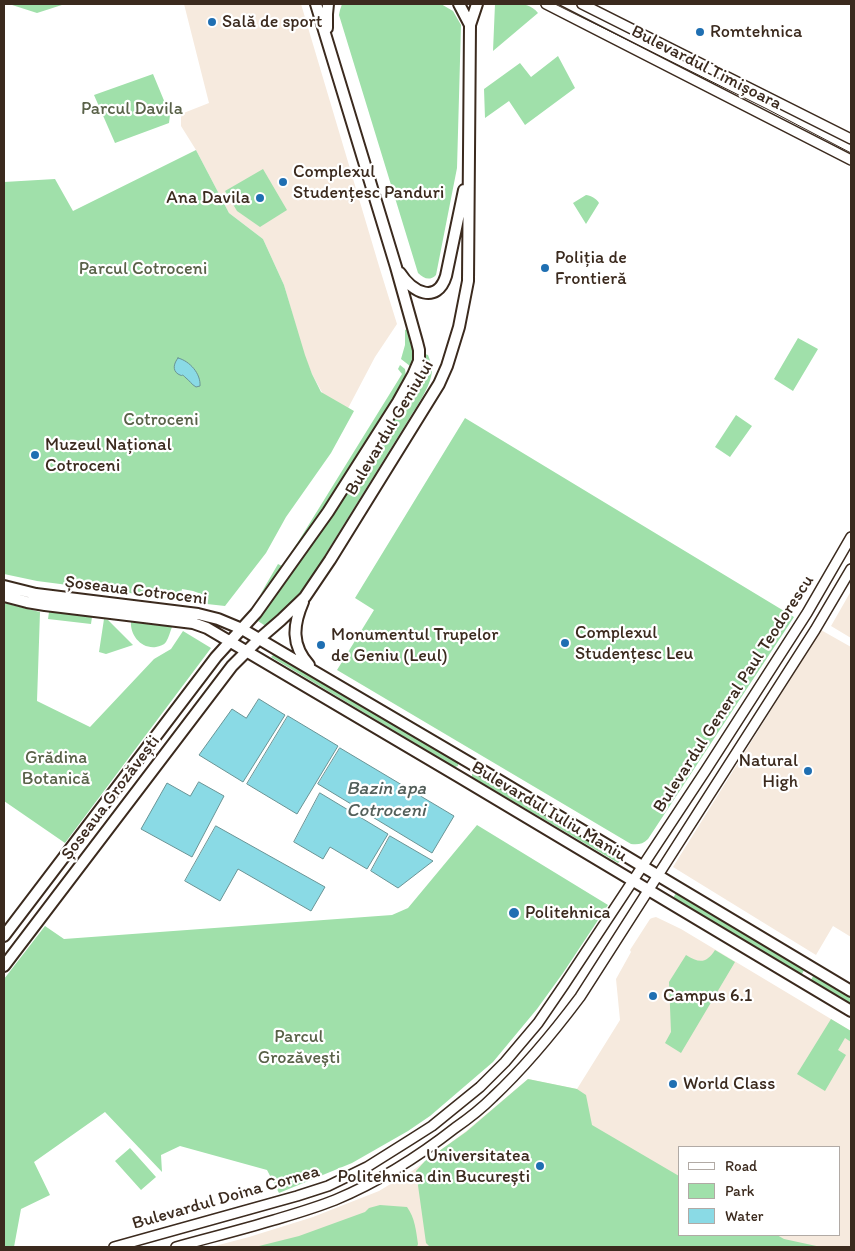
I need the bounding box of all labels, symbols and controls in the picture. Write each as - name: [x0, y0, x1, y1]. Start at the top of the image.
- place label: Sală de sport: [222, 11, 323, 33]
- marker: Sală de sport: [206, 16, 218, 28]
- street label: Bulevardul Timișoara: [627, 21, 785, 115]
- place label: Romtehnica: [710, 21, 802, 43]
- marker: Romtehnica: [694, 26, 706, 38]
- park label: Parcul Davila: [81, 98, 183, 120]
- place label: Complexul Studențesc Panduri: [293, 161, 444, 203]
- marker: Complexul Studențesc Panduri: [277, 176, 289, 188]
- place label: Ana Davila: [166, 187, 250, 209]
- marker: Ana Davila: [254, 192, 266, 204]
- place label: Poliția de Frontieră: [555, 247, 627, 290]
- park label: Parcul Cotroceni: [79, 258, 207, 280]
- marker: Poliția de Frontieră: [539, 262, 551, 274]
- street label: Bulevardul Geniului: [341, 356, 439, 500]
- park label: Cotroceni: [123, 409, 199, 431]
- place label: Muzeul Național Cotroceni: [45, 434, 172, 476]
- marker: Muzeul Național Cotroceni: [29, 449, 41, 461]
- street label: Bulevardul General Paul Teodorescu: [649, 571, 819, 817]
- street label: Șoseaua Cotroceni: [64, 572, 208, 610]
- place label: Complexul Studențesc Leu: [575, 622, 693, 664]
- place label: Monumentul Trupelor de Geniu (Leul): [331, 624, 498, 666]
- marker: Complexul Studențesc Leu: [559, 637, 571, 649]
- marker: Monumentul Trupelor de Geniu (Leul): [315, 639, 327, 651]
- street label: Șoseaua Grozăvești: [57, 731, 165, 865]
- park label: Grădina Botanică: [22, 747, 90, 790]
- place label: Natural High: [739, 750, 798, 792]
- street label: Bulevardul Iuliu Maniu: [467, 757, 631, 867]
- marker: Natural High: [802, 765, 814, 777]
- water label: Bazin apa Cotroceni: [346, 778, 426, 822]
- place label: Politehnica: [525, 902, 610, 924]
- marker: Politehnica: [507, 906, 521, 920]
- place label: Campus 6.1: [663, 985, 752, 1007]
- marker: Campus 6.1: [647, 990, 659, 1002]
- park label: Parcul Grozăvești: [258, 1026, 340, 1068]
- place label: World Class: [683, 1073, 775, 1095]
- marker: World Class: [667, 1078, 679, 1090]
- place label: Universitatea Politehnica din București: [338, 1145, 530, 1188]
- legend: [678, 1146, 840, 1236]
- text: Road: [725, 1157, 757, 1175]
- marker: Universitatea Politehnica din București: [534, 1160, 546, 1172]
- street label: Bulevardul Doina Cornea: [130, 1161, 322, 1235]
- text: Park: [725, 1182, 755, 1200]
- text: Water: [725, 1207, 763, 1225]

